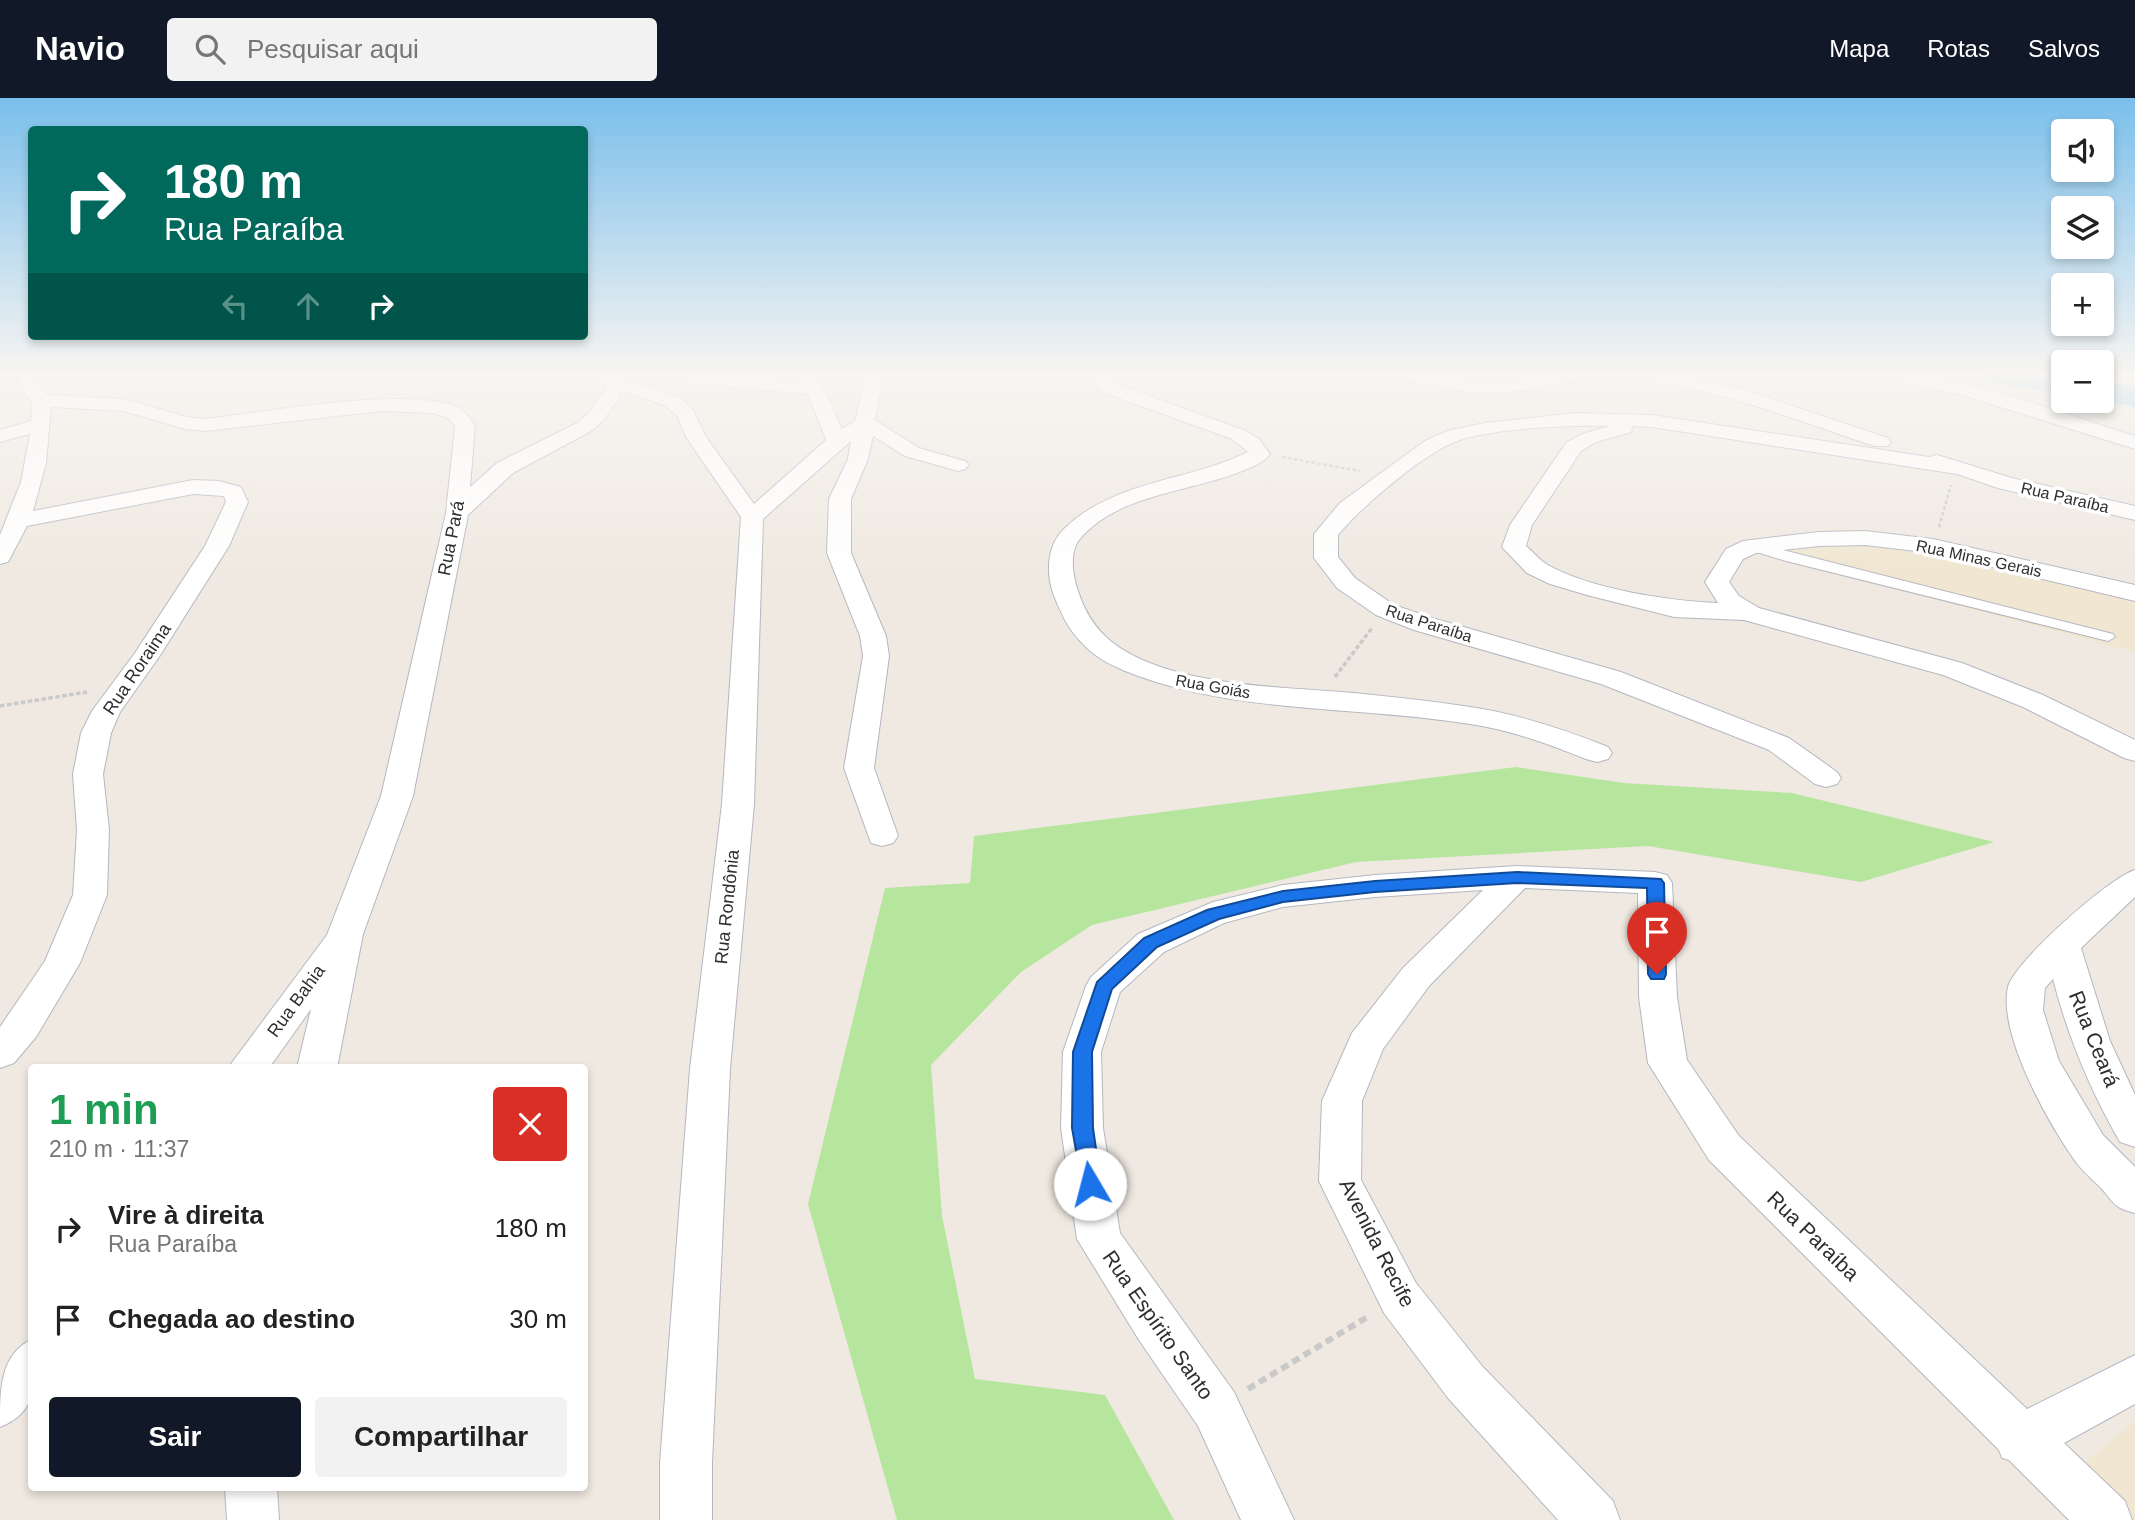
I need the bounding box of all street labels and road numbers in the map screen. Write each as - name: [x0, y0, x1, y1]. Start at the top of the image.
- street label: Rua Paraíba: [2019, 479, 2111, 516]
- street label: Rua Pará: [434, 498, 468, 577]
- street label: Rua Minas Gerais: [1915, 537, 2043, 580]
- street label: Rua Paraíba: [1383, 602, 1474, 645]
- street label: Rua Roraima: [99, 619, 175, 719]
- street label: Rua Goiás: [1174, 672, 1252, 701]
- street label: Rua Rondônia: [711, 848, 743, 965]
- street label: Rua Bahia: [263, 960, 329, 1041]
- street label: Rua Ceará: [2065, 987, 2124, 1090]
- street label: Avenida Recife: [1335, 1175, 1420, 1311]
- street label: Rua Paraíba: [1763, 1186, 1864, 1285]
- street label: Rua Espírito Santo: [1098, 1246, 1218, 1404]

